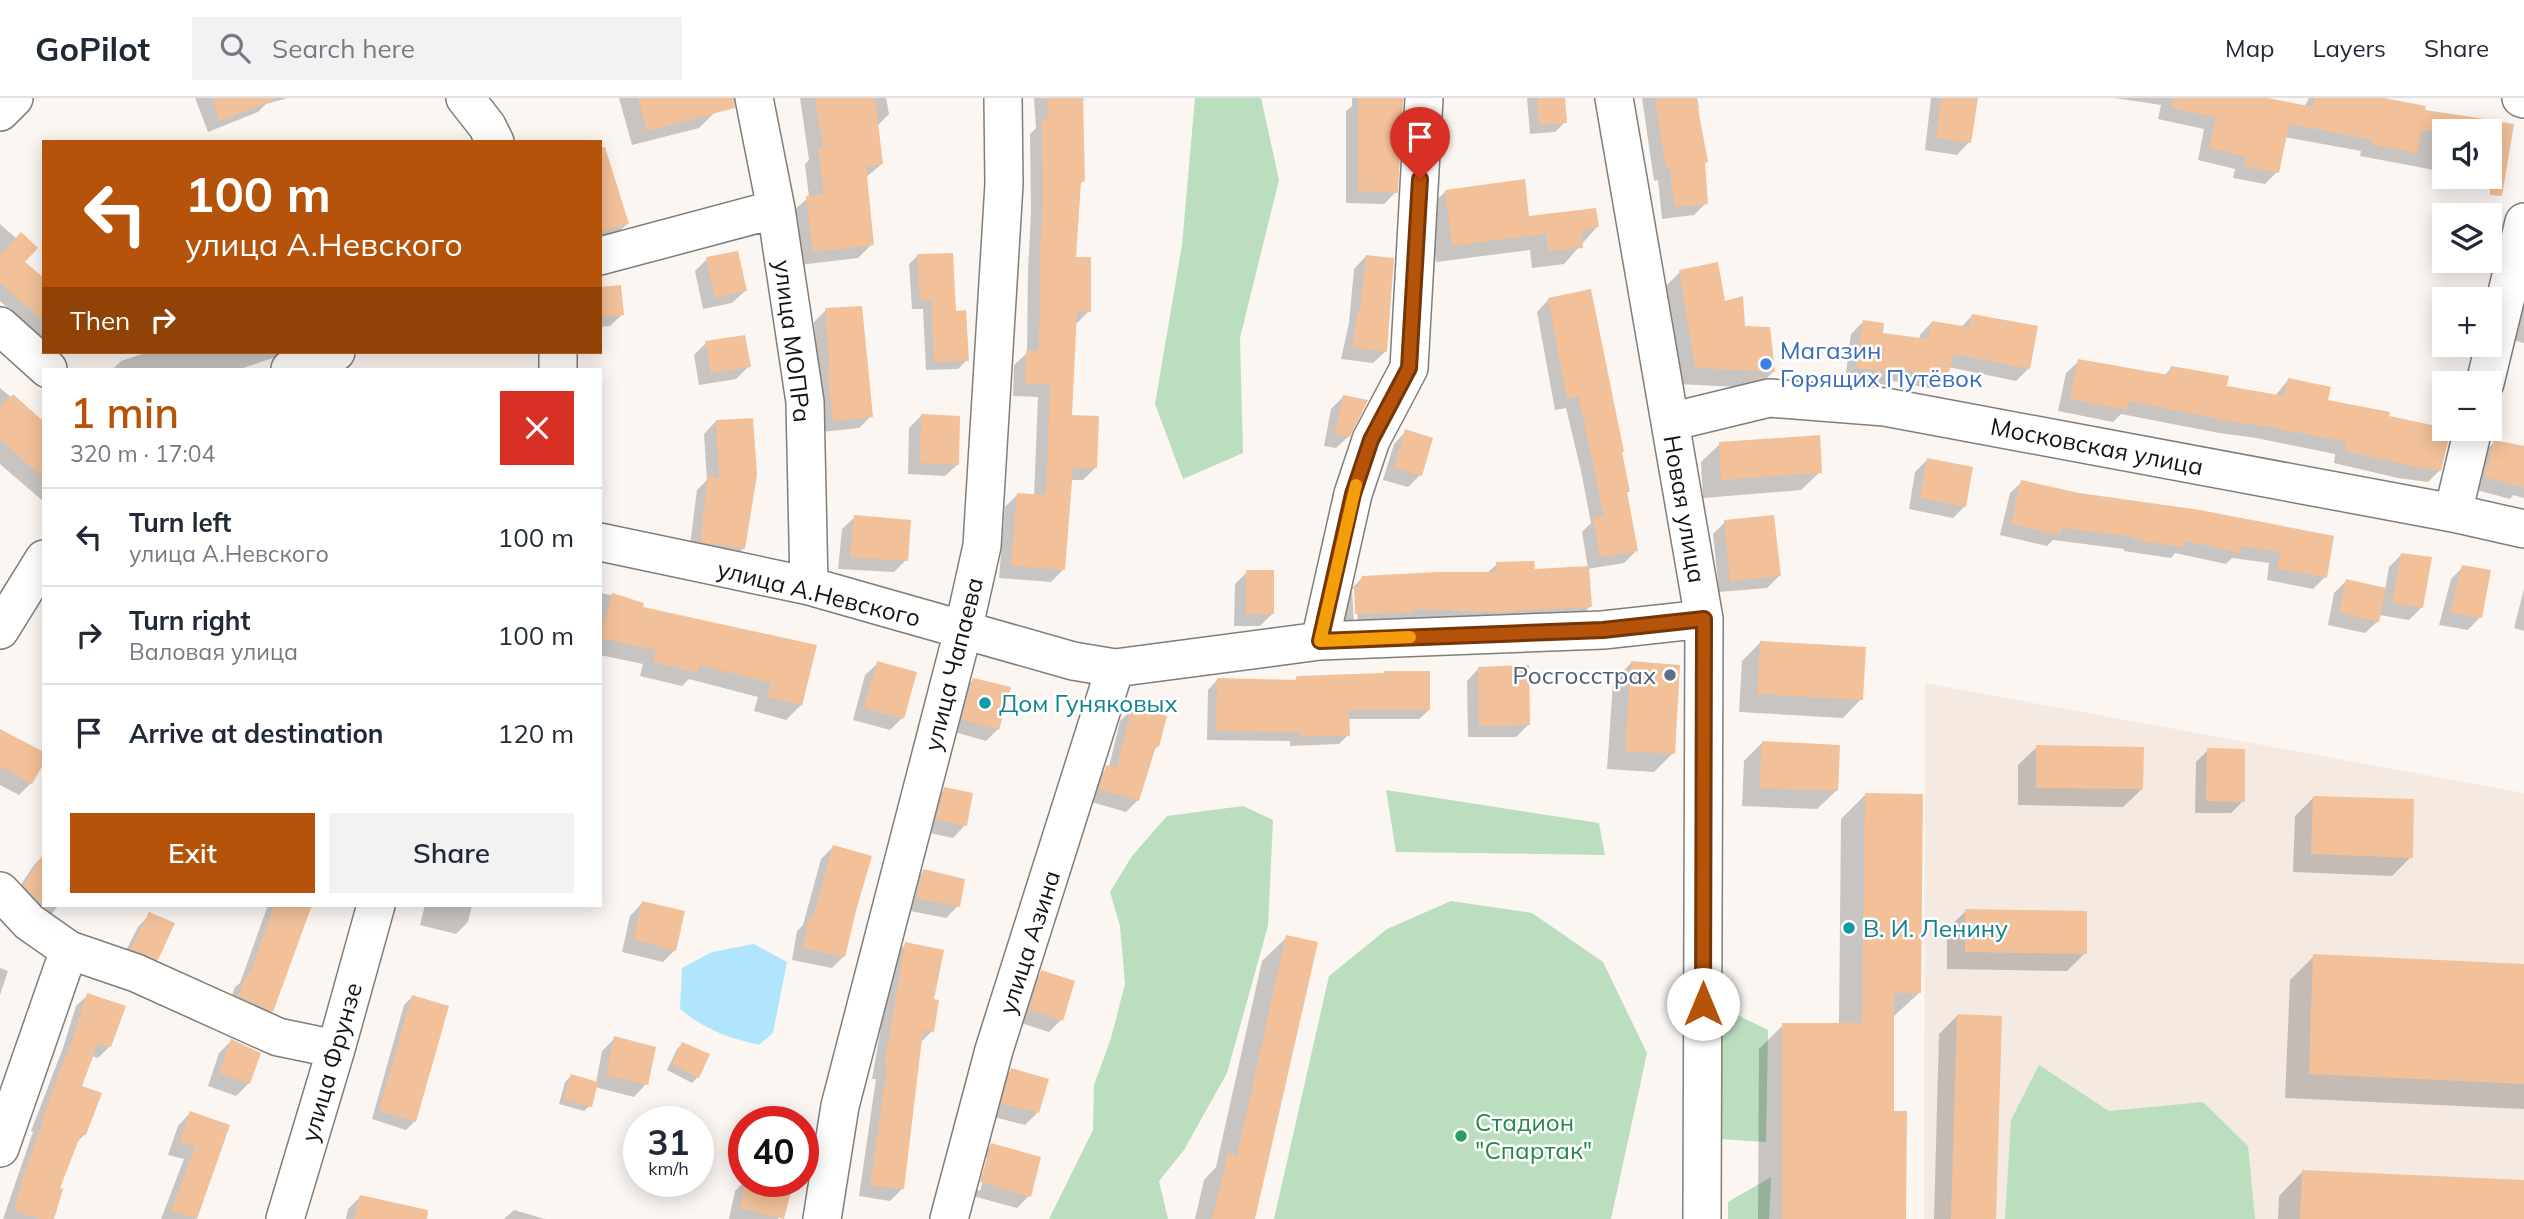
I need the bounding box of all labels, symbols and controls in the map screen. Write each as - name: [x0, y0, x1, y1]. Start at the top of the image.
- search box: [192, 17, 682, 80]
- text: GoPilot: [35, 28, 150, 69]
- icon: search: [216, 29, 254, 67]
- text: Search here: [272, 32, 415, 65]
- text: Map: [2225, 33, 2274, 63]
- text: Layers: [2312, 33, 2386, 63]
- text: Share: [2424, 33, 2489, 63]
- pin: [1390, 107, 1450, 179]
- icon: arrive: [1401, 118, 1439, 156]
- map controls: [2432, 119, 2502, 441]
- button: sound: [2432, 119, 2502, 189]
- text: 100 m: [185, 163, 331, 224]
- icon: left: [70, 168, 161, 259]
- button: layers: [2432, 203, 2502, 273]
- text: улица А.Невского: [185, 224, 463, 264]
- street label: улица МОПРа: [768, 258, 818, 424]
- button: +: [2432, 287, 2502, 357]
- icon: right: [144, 301, 182, 339]
- text: Then: [70, 304, 130, 337]
- place label: Магазин Горящих Путёвок: [1780, 335, 1982, 393]
- marker: Магазин Горящих Путёвок: [1758, 356, 1774, 372]
- button: −: [2432, 371, 2502, 441]
- text: 1 min: [70, 386, 179, 439]
- button: close: [500, 391, 574, 465]
- street label: Московская улица: [1988, 411, 2206, 481]
- street label: Новая улица: [1657, 433, 1713, 585]
- text: 320 m · 17:04: [70, 439, 215, 468]
- text: Turn left: [129, 506, 231, 539]
- icon: left: [70, 518, 108, 556]
- text: 100 m: [498, 521, 574, 554]
- text: улица А.Невского: [129, 539, 329, 568]
- street label: улица А.Невского: [714, 553, 924, 633]
- street label: улица Чапаева: [917, 574, 989, 754]
- text: Turn right: [129, 604, 250, 637]
- icon: right: [70, 616, 108, 654]
- text: 100 m: [498, 619, 574, 652]
- text: Валовая улица: [129, 637, 298, 666]
- place label: Росгосстрах: [1513, 660, 1656, 690]
- marker: Росгосстрах: [1662, 667, 1678, 683]
- place label: Дом Гуняковых: [999, 688, 1177, 718]
- marker: Дом Гуняковых: [977, 695, 993, 711]
- icon: arrive: [70, 714, 108, 752]
- text: Arrive at destination: [129, 717, 384, 750]
- text: 120 m: [498, 717, 574, 750]
- button: Exit: [70, 813, 315, 893]
- button: Share: [329, 813, 574, 893]
- street label: улица Азина: [992, 866, 1066, 1018]
- place label: В. И. Ленину: [1863, 913, 2008, 943]
- marker: В. И. Ленину: [1841, 920, 1857, 936]
- position arrow: [1666, 967, 1740, 1041]
- street label: улица Фрунзе: [294, 979, 368, 1145]
- speed limit sign: 40: [728, 1106, 819, 1197]
- place label: Стадион "Спартак": [1475, 1107, 1592, 1165]
- text: 31: [647, 1120, 690, 1164]
- marker: Стадион "Спартак": [1453, 1128, 1469, 1144]
- text: km/h: [648, 1157, 689, 1180]

